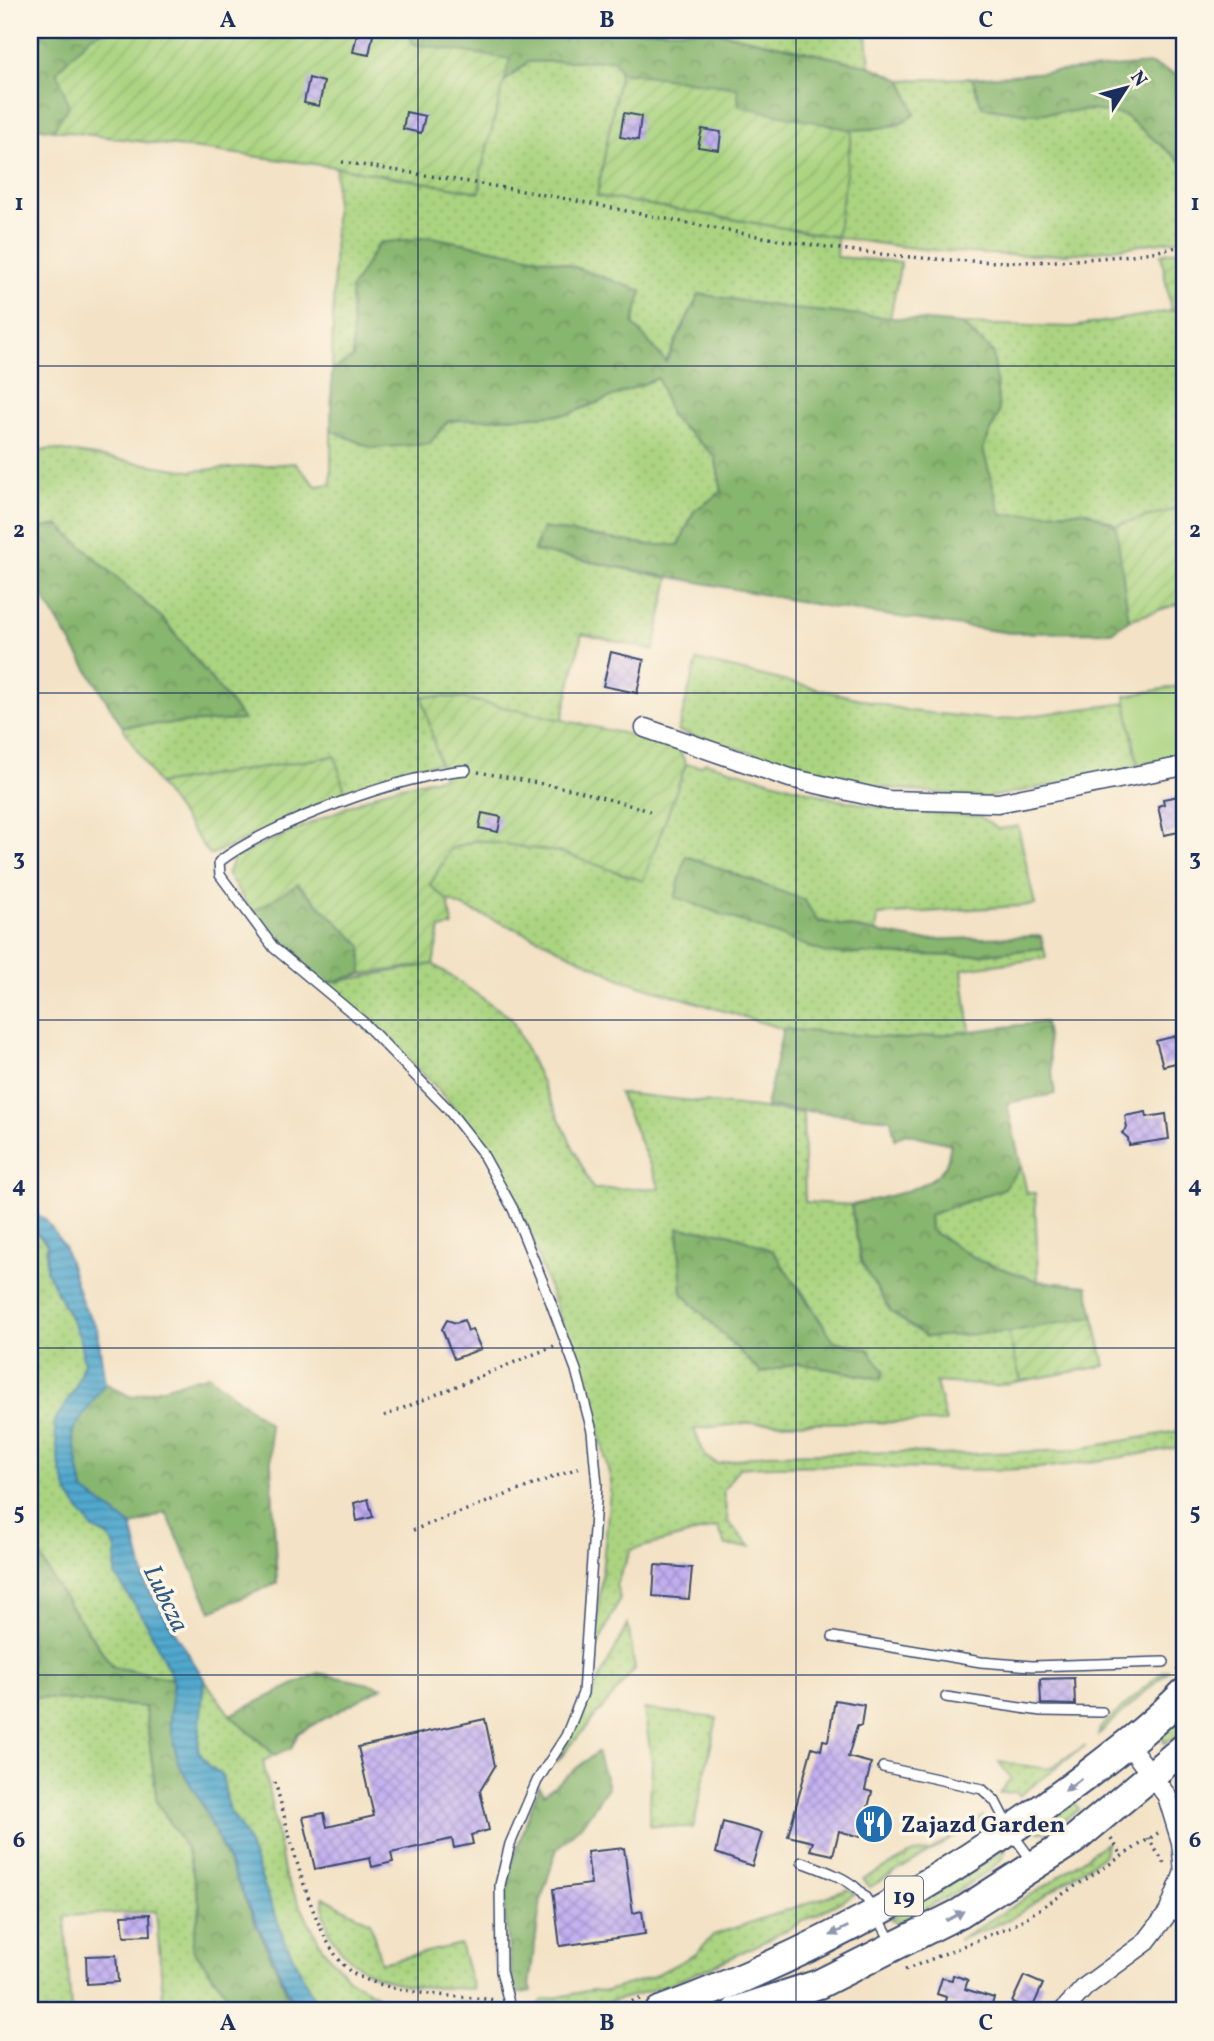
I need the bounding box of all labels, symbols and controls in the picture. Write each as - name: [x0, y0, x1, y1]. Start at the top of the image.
- text: A: [220, 5, 236, 37]
- text: B: [599, 5, 615, 37]
- text: C: [979, 5, 993, 37]
- north arrow: [1092, 52, 1162, 122]
- text: N: [1124, 66, 1153, 93]
- text: 1: [14, 188, 24, 220]
- text: 1: [1190, 188, 1200, 220]
- text: 2: [13, 515, 25, 547]
- text: 2: [1189, 515, 1201, 547]
- text: 3: [13, 843, 25, 875]
- text: 3: [1189, 843, 1201, 875]
- text: 4: [12, 1170, 26, 1202]
- text: 4: [1188, 1170, 1202, 1202]
- text: 5: [13, 1497, 25, 1529]
- text: 5: [1189, 1497, 1201, 1529]
- water label: Lubcza: [133, 1559, 197, 1639]
- one-way arrow: [1064, 1778, 1082, 1792]
- restaurant icon: Zajazd Garden: [853, 1803, 895, 1845]
- place label: Zajazd Garden: [901, 1809, 1065, 1843]
- text: 6: [13, 1825, 25, 1857]
- text: 6: [1189, 1825, 1201, 1857]
- road number: 19: [885, 1876, 923, 1915]
- one-way arrow: [945, 1910, 964, 1922]
- one-way arrow: [829, 1925, 849, 1936]
- text: A: [220, 2008, 236, 2040]
- text: B: [599, 2008, 615, 2040]
- text: C: [979, 2008, 993, 2040]

